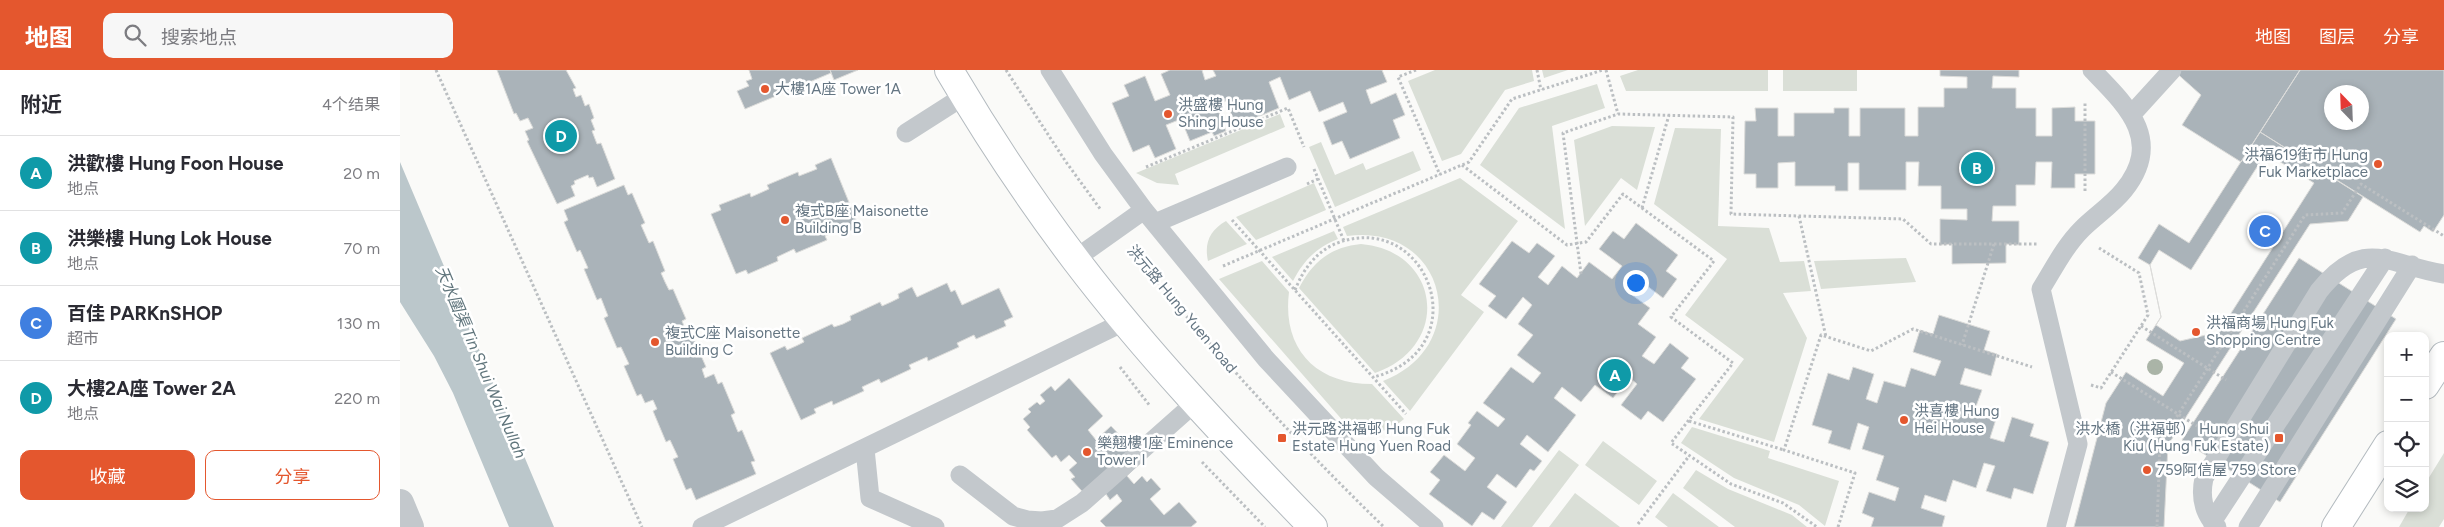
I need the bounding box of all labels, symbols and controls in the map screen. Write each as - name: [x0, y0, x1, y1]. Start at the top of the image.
- search box: [103, 13, 453, 58]
- icon: search: [121, 21, 149, 49]
- text: 地图: [25, 23, 73, 52]
- text: 搜索地点: [161, 26, 237, 49]
- text: 地图: [2255, 26, 2291, 48]
- text: 图层: [2319, 26, 2355, 48]
- text: 分享: [2383, 26, 2419, 48]
- place label: 大樓1A座 Tower 1A: [775, 80, 901, 98]
- marker: 大樓1A座 Tower 1A: [759, 83, 771, 95]
- north arrow: [2324, 85, 2369, 130]
- text: 附近: [20, 92, 62, 117]
- text: 4个结果: [322, 95, 380, 114]
- place label: 洪盛樓 Hung Shing House: [1178, 96, 1264, 131]
- marker: 洪盛樓 Hung Shing House: [1162, 108, 1174, 120]
- pin: D: [545, 117, 577, 155]
- place label: 洪福619街市 Hung Fuk Marketplace: [2244, 146, 2368, 181]
- pin: B: [1961, 149, 1993, 187]
- text: 洪歡樓 Hung Foon House: [67, 152, 284, 175]
- marker: 洪福619街市 Hung Fuk Marketplace: [2372, 158, 2384, 170]
- text: A: [30, 164, 42, 183]
- text: 20 m: [343, 164, 380, 183]
- text: 地点: [67, 179, 99, 198]
- place label: 複式B座 Maisonette Building B: [795, 202, 928, 237]
- pin: C: [2249, 212, 2281, 250]
- marker: 複式B座 Maisonette Building B: [779, 214, 791, 226]
- text: 洪樂樓 Hung Lok House: [67, 227, 272, 250]
- text: B: [31, 239, 41, 258]
- text: 70 m: [344, 239, 380, 258]
- street label: 洪元路 Hung Yuen Road: [1123, 242, 1241, 376]
- text: 地点: [67, 254, 99, 273]
- water label: 天水圍渠 Tin Shui Wai Nullah: [432, 263, 530, 461]
- your location: [1623, 270, 1649, 296]
- text: 百佳 PARKnSHOP: [67, 302, 222, 325]
- text: C: [30, 314, 42, 333]
- text: 130 m: [337, 314, 380, 333]
- place label: 洪福商場 Hung Fuk Shopping Centre: [2206, 314, 2335, 349]
- place label: 複式C座 Maisonette Building C: [665, 324, 800, 359]
- marker: 洪福商場 Hung Fuk Shopping Centre: [2190, 326, 2202, 338]
- text: 超市: [67, 329, 99, 348]
- map controls: [2384, 332, 2429, 512]
- button: +: [2384, 332, 2429, 377]
- marker: 複式C座 Maisonette Building C: [649, 336, 661, 348]
- pin: A: [1599, 356, 1631, 394]
- text: 大樓2A座 Tower 2A: [67, 377, 236, 400]
- button: −: [2384, 377, 2429, 422]
- text: D: [30, 389, 42, 408]
- text: 220 m: [334, 389, 380, 408]
- place label: 洪喜樓 Hung Hei House: [1914, 402, 2000, 437]
- text: 地点: [67, 404, 99, 423]
- marker: 洪喜樓 Hung Hei House: [1898, 414, 1910, 426]
- place label: 洪元路洪福邨 Hung Fuk Estate Hung Yuen Road: [1292, 420, 1451, 455]
- place label: 洪水橋（洪福邨） Hung Shui Kiu (Hung Fuk Estate): [2075, 420, 2269, 455]
- button: locate: [2384, 422, 2429, 467]
- marker: 洪元路洪福邨 Hung Fuk Estate Hung Yuen Road: [1276, 432, 1288, 444]
- marker: 洪水橋（洪福邨） Hung Shui Kiu (Hung Fuk Estate): [2273, 432, 2285, 444]
- place label: 樂翹樓1座 Eminence Tower I: [1097, 434, 1233, 469]
- marker: 樂翹樓1座 Eminence Tower I: [1081, 446, 1093, 458]
- button: 收藏: [20, 450, 195, 500]
- button: 分享: [205, 450, 380, 500]
- place label: 759阿信屋 759 Store: [2157, 461, 2297, 479]
- marker: 759阿信屋 759 Store: [2141, 464, 2153, 476]
- button: layers: [2384, 467, 2429, 512]

